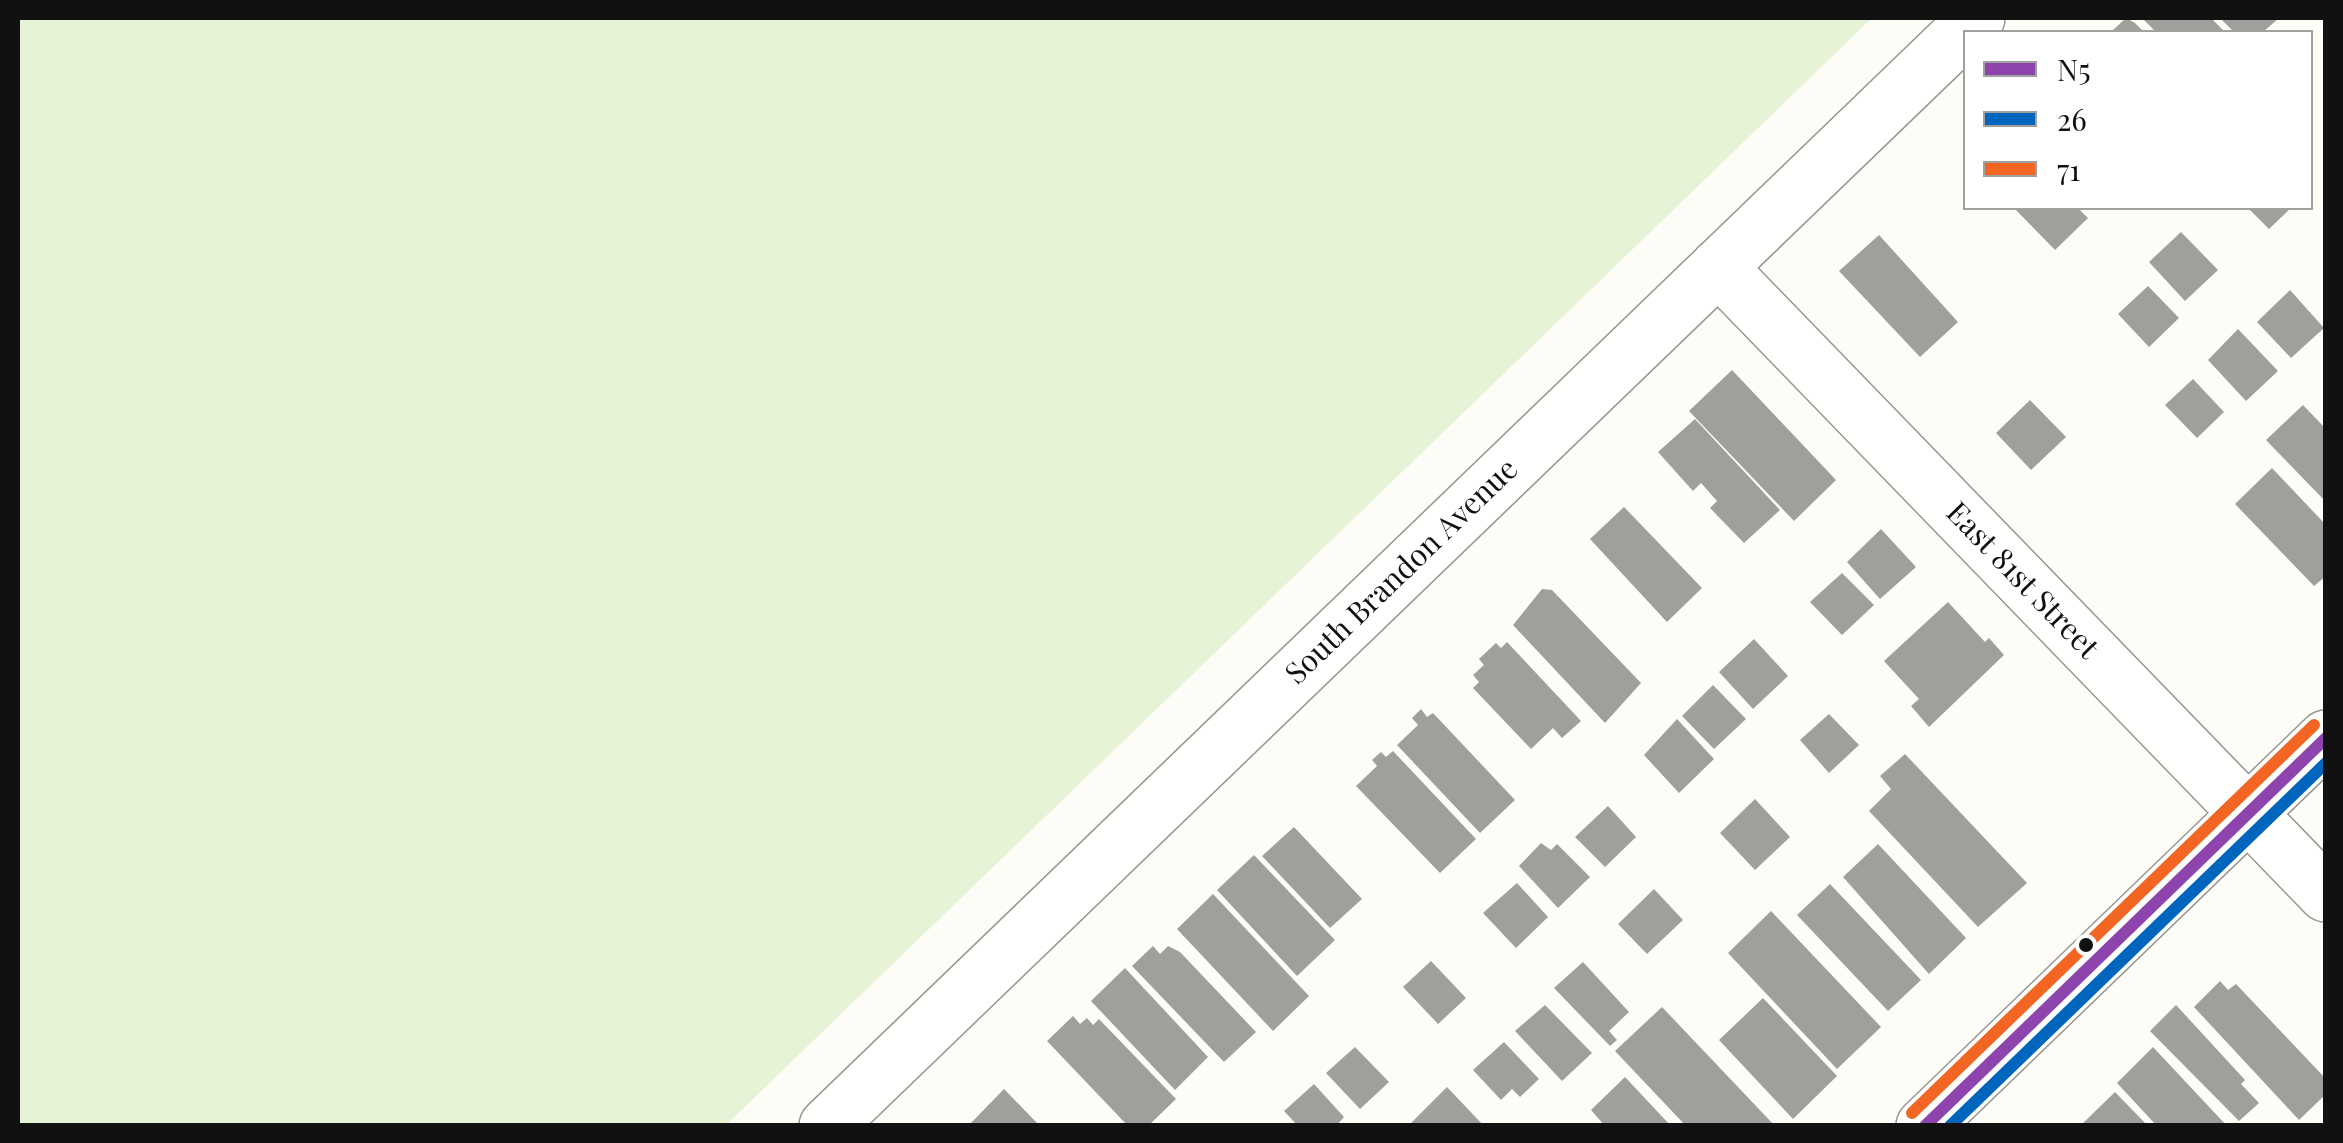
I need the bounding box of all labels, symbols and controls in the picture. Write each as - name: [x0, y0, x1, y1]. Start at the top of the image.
- legend: [1963, 30, 2313, 210]
- text: N5: [2057, 49, 2091, 89]
- text: 26: [2057, 99, 2087, 139]
- text: 71: [2057, 149, 2080, 189]
- street label: South Brandon Avenue: [1278, 452, 1526, 692]
- street label: East 81st Street: [1938, 495, 2106, 667]
- unlabelled marker: [2076, 935, 2096, 955]

